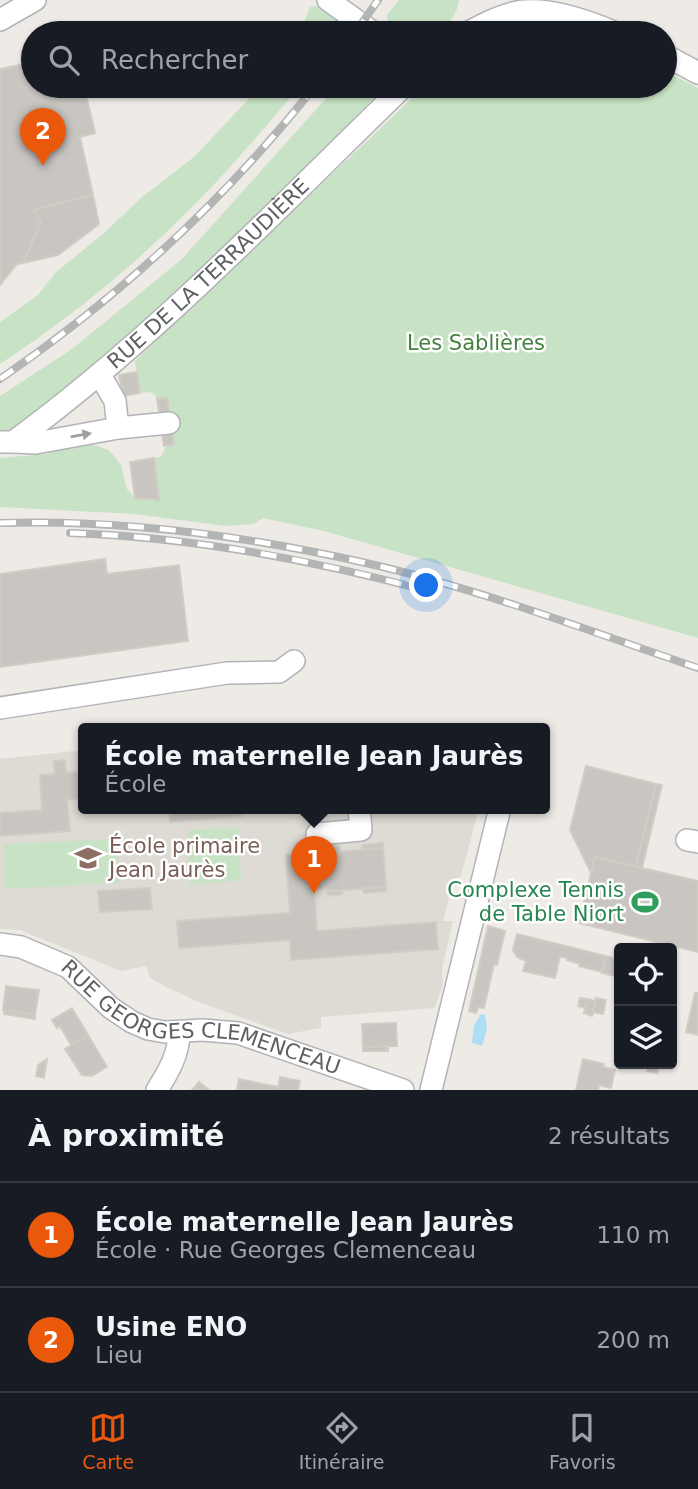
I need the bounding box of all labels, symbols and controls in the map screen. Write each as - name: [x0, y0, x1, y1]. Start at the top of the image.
- search box: [21, 21, 677, 98]
- icon: search: [45, 41, 83, 79]
- text: Rechercher: [101, 45, 248, 75]
- pin: 2: [20, 108, 66, 166]
- street label: RUE DE LA TERRAUDIÈRE: [103, 174, 314, 374]
- park label: Les Sablières: [407, 331, 545, 355]
- one-way arrow: [70, 429, 92, 440]
- your location: [409, 568, 443, 602]
- popup: [78, 723, 550, 814]
- text: École maternelle Jean Jaurès: [105, 741, 523, 771]
- text: École: [105, 771, 166, 797]
- place label: École primaire Jean Jaurès: [107, 833, 260, 882]
- pin: 1: [291, 836, 337, 894]
- school or university icon: École primaire Jean Jaurès: [73, 843, 103, 873]
- place label: Complexe Tennis de Table Niort: [447, 878, 624, 926]
- sports icon: Complexe Tennis de Table Niort: [630, 887, 660, 917]
- map controls: [614, 943, 677, 1069]
- button: locate: [614, 943, 677, 1006]
- street label: RUE GEORGES CLEMENCEAU: [56, 955, 344, 1079]
- button: layers: [614, 1006, 677, 1069]
- text: À proximité: [28, 1118, 224, 1153]
- text: 2 résultats: [548, 1123, 670, 1149]
- text: École maternelle Jean Jaurès: [95, 1207, 514, 1237]
- text: 1: [43, 1222, 59, 1248]
- text: 110 m: [596, 1222, 670, 1248]
- text: École · Rue Georges Clemenceau: [95, 1237, 476, 1263]
- text: Usine ENO: [95, 1312, 247, 1342]
- text: 2: [43, 1327, 59, 1353]
- text: 200 m: [596, 1327, 670, 1353]
- text: Lieu: [95, 1342, 143, 1368]
- tab: Carte: [82, 1409, 134, 1473]
- tab: Itinéraire: [299, 1409, 385, 1473]
- tab: Favoris: [549, 1409, 616, 1473]

